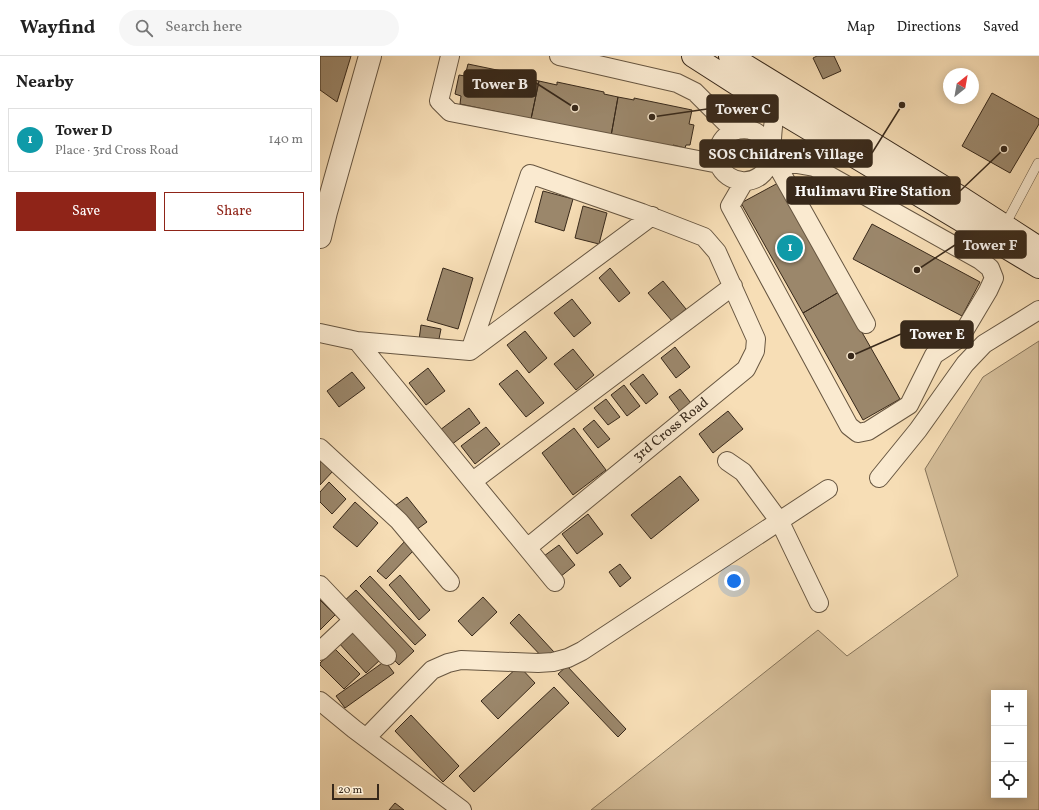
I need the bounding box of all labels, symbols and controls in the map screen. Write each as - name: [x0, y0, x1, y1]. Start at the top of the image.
- search box: [119, 10, 399, 46]
- text: Wayfind: [20, 15, 95, 41]
- icon: search: [133, 17, 155, 39]
- text: Search here: [165, 17, 242, 38]
- text: Map: [847, 18, 875, 37]
- text: Directions: [897, 18, 961, 37]
- text: Saved: [983, 18, 1019, 37]
- north arrow: [943, 68, 979, 104]
- callout: Tower B: [464, 70, 536, 97]
- text: Nearby: [16, 71, 74, 94]
- text: Tower B: [472, 75, 528, 96]
- callout: Tower C: [707, 95, 778, 122]
- text: Tower C: [715, 100, 771, 121]
- text: Tower D: [55, 121, 112, 142]
- text: 1: [27, 131, 33, 149]
- text: 140 m: [269, 131, 303, 149]
- callout: SOS Children's Village: [700, 140, 872, 167]
- text: Place · 3rd Cross Road: [55, 142, 179, 160]
- text: SOS Children's Village: [708, 145, 864, 166]
- callout: Hulimavu Fire Station: [787, 177, 960, 204]
- text: Hulimavu Fire Station: [795, 182, 951, 203]
- button: Save: [16, 192, 156, 231]
- button: Share: [164, 192, 304, 231]
- callout: Tower F: [955, 231, 1026, 258]
- pin: 1: [777, 233, 803, 263]
- text: Tower F: [962, 236, 1018, 257]
- callout: Tower E: [901, 321, 973, 348]
- text: Tower E: [909, 325, 965, 346]
- street label: 3rd Cross Road: [629, 393, 713, 467]
- your location: [724, 571, 744, 591]
- map controls: [991, 690, 1027, 798]
- button: +: [991, 690, 1027, 726]
- button: −: [991, 726, 1027, 762]
- button: locate: [991, 762, 1027, 798]
- scale bar: [332, 782, 379, 801]
- text: 20 m: [338, 783, 362, 798]

